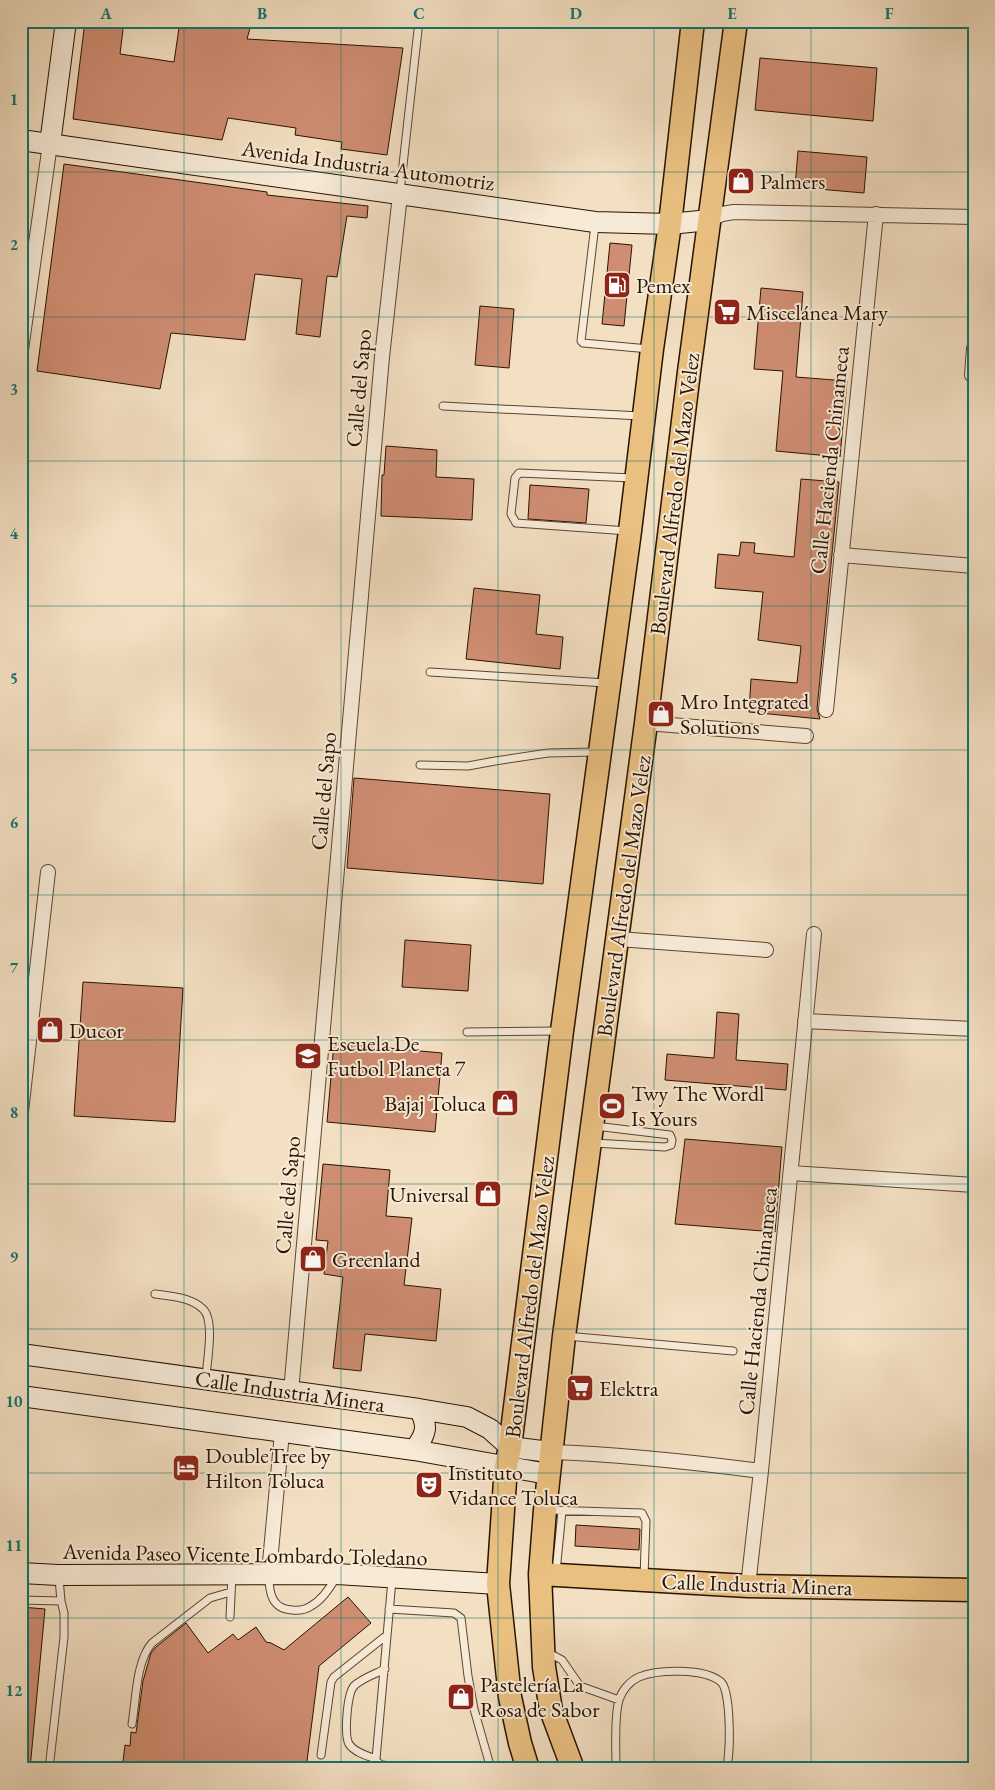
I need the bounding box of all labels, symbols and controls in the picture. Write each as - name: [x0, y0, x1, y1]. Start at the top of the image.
- text: A: [99, 3, 112, 24]
- text: B: [257, 3, 267, 24]
- text: C: [413, 3, 425, 24]
- text: D: [570, 3, 582, 24]
- text: E: [727, 3, 737, 24]
- text: F: [885, 3, 894, 24]
- text: 1: [10, 89, 18, 110]
- street label: Avenida Industria Automotriz: [239, 133, 497, 198]
- shop icon: Palmers: [726, 166, 756, 196]
- place label: Palmers: [760, 167, 825, 196]
- text: 2: [10, 234, 19, 255]
- fuel station icon: Pemex: [602, 270, 632, 300]
- place label: Pemex: [636, 271, 691, 300]
- supermarket icon: Miscelánea Mary: [712, 297, 742, 327]
- place label: Miscelánea Mary: [746, 298, 888, 327]
- street label: Calle del Sapo: [339, 328, 378, 448]
- street label: Calle Hacienda Chinameca: [803, 344, 856, 575]
- street label: Boulevard Alfredo del Mazo Velez: [643, 351, 706, 637]
- text: 3: [10, 379, 18, 400]
- text: 4: [10, 523, 19, 544]
- text: 5: [10, 668, 18, 689]
- place label: Mro Integrated Solutions: [680, 687, 810, 741]
- shop icon: Mro Integrated Solutions: [646, 699, 676, 729]
- street label: Calle del Sapo: [304, 731, 343, 851]
- street label: Boulevard Alfredo del Mazo Velez: [589, 753, 658, 1039]
- text: 6: [10, 812, 19, 833]
- text: 7: [10, 957, 19, 978]
- shop icon: Ducor: [35, 1015, 65, 1045]
- place label: Ducor: [69, 1016, 125, 1045]
- place label: Escuela De Futbol Planeta 7: [327, 1029, 466, 1083]
- school or university icon: Escuela De Futbol Planeta 7: [293, 1041, 323, 1071]
- place label: Twy The Wordl Is Yours: [631, 1079, 764, 1133]
- shop icon: Bajaj Toluca: [490, 1088, 520, 1118]
- place label: Bajaj Toluca: [384, 1089, 486, 1118]
- sports icon: Twy The Wordl Is Yours: [597, 1091, 627, 1121]
- text: 8: [10, 1102, 18, 1123]
- street label: Calle del Sapo: [268, 1135, 307, 1255]
- street label: Boulevard Alfredo del Mazo Velez: [498, 1154, 561, 1440]
- shop icon: Universal: [473, 1179, 503, 1209]
- place label: Universal: [390, 1180, 469, 1209]
- street label: Calle Hacienda Chinameca: [731, 1185, 784, 1416]
- shop icon: Greenland: [298, 1244, 328, 1274]
- place label: Greenland: [332, 1245, 422, 1274]
- text: 9: [10, 1246, 19, 1267]
- street label: Calle Industria Minera: [193, 1364, 387, 1419]
- supermarket icon: Elektra: [565, 1373, 595, 1403]
- place label: Elektra: [599, 1374, 659, 1403]
- text: 10: [6, 1391, 23, 1412]
- place label: DoubleTree by Hilton Toluca: [205, 1441, 331, 1495]
- hotel icon: DoubleTree by Hilton Toluca: [171, 1453, 201, 1483]
- place label: Instituto Vidance Toluca: [448, 1458, 578, 1512]
- theatre icon: Instituto Vidance Toluca: [414, 1470, 444, 1500]
- text: 11: [6, 1535, 22, 1556]
- street label: Avenida Paseo Vicente Lombardo Toledano: [61, 1537, 428, 1572]
- street label: Calle Industria Minera: [661, 1567, 853, 1602]
- place label: Pastelería La Rosa de Sabor: [480, 1670, 600, 1724]
- text: 12: [6, 1680, 23, 1701]
- shop icon: Pastelería La Rosa de Sabor: [446, 1682, 476, 1712]

